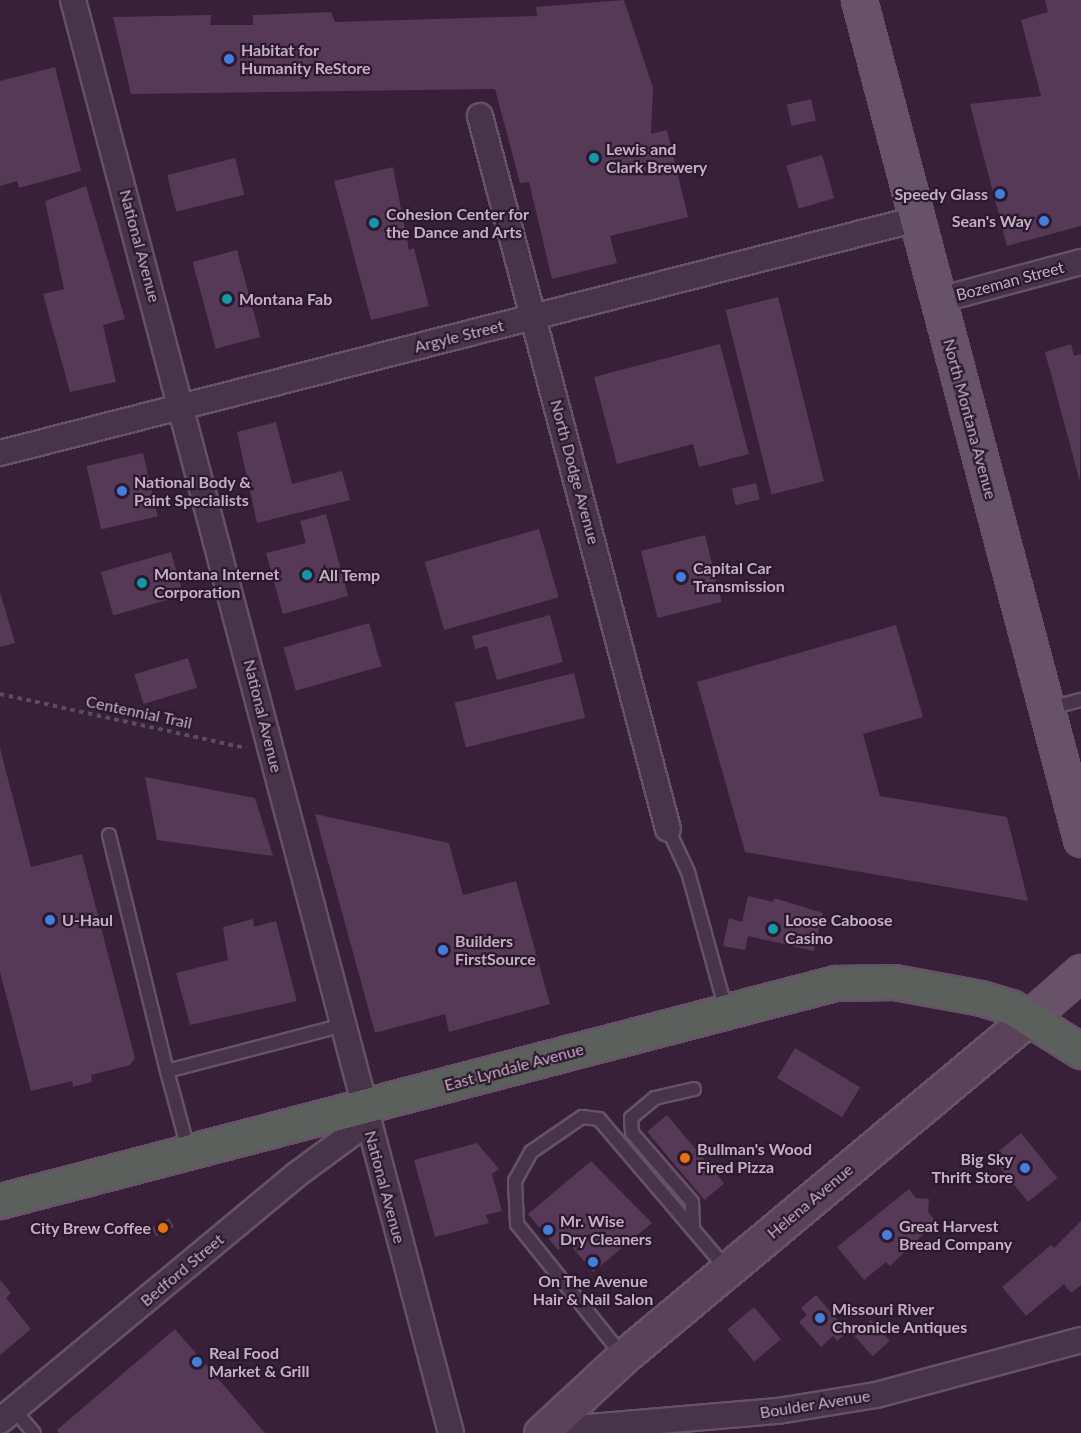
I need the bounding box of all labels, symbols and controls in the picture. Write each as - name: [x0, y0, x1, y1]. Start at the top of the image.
- place label: Habitat for Humanity ReStore: [241, 40, 371, 78]
- marker: Habitat for Humanity ReStore: [222, 52, 236, 66]
- place label: Lewis and Clark Brewery: [606, 139, 707, 177]
- marker: Lewis and Clark Brewery: [587, 151, 601, 165]
- place label: Speedy Glass: [894, 184, 988, 204]
- street label: National Avenue: [116, 187, 164, 305]
- marker: Speedy Glass: [993, 187, 1007, 201]
- place label: Cohesion Center for the Dance and Arts: [386, 204, 529, 242]
- place label: Sean's Way: [952, 211, 1032, 231]
- marker: Sean's Way: [1037, 214, 1051, 228]
- marker: Cohesion Center for the Dance and Arts: [367, 216, 381, 230]
- street label: Bozeman Street: [954, 257, 1066, 305]
- place label: Montana Fab: [239, 289, 332, 309]
- marker: Montana Fab: [220, 292, 234, 306]
- street label: Argyle Street: [412, 316, 506, 356]
- street label: North Montana Avenue: [939, 336, 1001, 502]
- street label: North Dodge Avenue: [546, 397, 604, 547]
- place label: National Body & Paint Specialists: [134, 472, 251, 510]
- marker: National Body & Paint Specialists: [115, 484, 129, 498]
- place label: Capital Car Transmission: [693, 558, 785, 596]
- place label: Montana Internet Corporation: [154, 564, 279, 602]
- place label: All Temp: [319, 565, 381, 585]
- marker: All Temp: [300, 568, 314, 582]
- marker: Capital Car Transmission: [674, 570, 688, 584]
- marker: Montana Internet Corporation: [135, 576, 149, 590]
- street label: National Avenue: [240, 657, 286, 775]
- street label: Centennial Trail: [84, 691, 194, 733]
- place label: U-Haul: [62, 910, 113, 930]
- place label: Loose Caboose Casino: [785, 910, 892, 948]
- marker: U-Haul: [43, 913, 57, 927]
- marker: Loose Caboose Casino: [766, 922, 780, 936]
- place label: Builders FirstSource: [455, 931, 536, 969]
- marker: Builders FirstSource: [436, 943, 450, 957]
- street label: East Lyndale Avenue: [442, 1039, 586, 1095]
- street label: National Avenue: [361, 1128, 409, 1246]
- place label: Bullman's Wood Fired Pizza: [697, 1139, 812, 1177]
- place label: Big Sky Thrift Store: [931, 1149, 1013, 1187]
- marker: Bullman's Wood Fired Pizza: [678, 1151, 692, 1165]
- street label: Helena Avenue: [763, 1159, 857, 1243]
- marker: Big Sky Thrift Store: [1018, 1161, 1032, 1175]
- place label: Mr. Wise Dry Cleaners: [560, 1211, 652, 1249]
- place label: Great Harvest Bread Company: [899, 1216, 1012, 1254]
- place label: City Brew Coffee: [30, 1218, 151, 1238]
- marker: City Brew Coffee: [156, 1221, 170, 1235]
- marker: Mr. Wise Dry Cleaners: [541, 1223, 555, 1237]
- marker: Great Harvest Bread Company: [880, 1228, 894, 1242]
- street label: Bedford Street: [136, 1230, 228, 1310]
- marker: On The Avenue Hair & Nail Salon: [586, 1255, 600, 1269]
- place label: On The Avenue Hair & Nail Salon: [533, 1271, 653, 1309]
- place label: Missouri River Chronicle Antiques: [832, 1299, 968, 1337]
- marker: Missouri River Chronicle Antiques: [813, 1311, 827, 1325]
- place label: Real Food Market & Grill: [209, 1343, 309, 1381]
- marker: Real Food Market & Grill: [190, 1355, 204, 1369]
- street label: Boulder Avenue: [758, 1386, 872, 1422]

